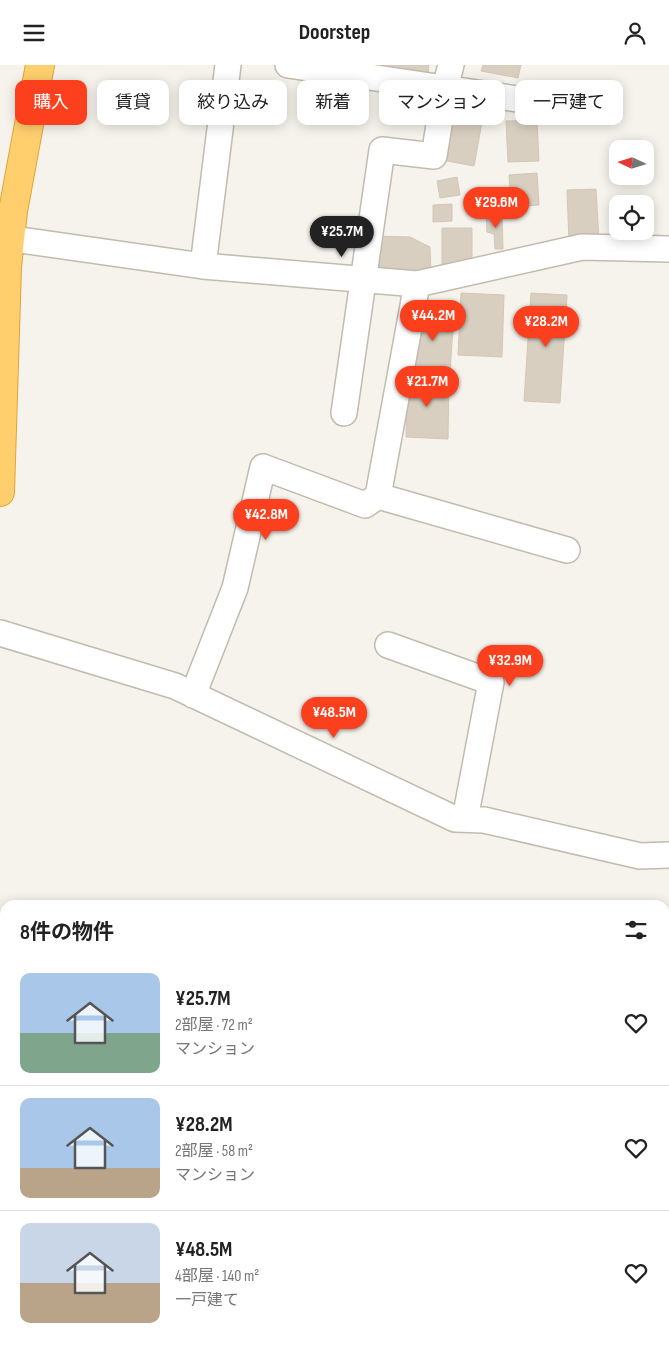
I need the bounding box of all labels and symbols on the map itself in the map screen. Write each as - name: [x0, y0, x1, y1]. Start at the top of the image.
- north arrow: [609, 140, 654, 185]
- pin: ¥29.6M: [455, 186, 537, 229]
- pin: ¥25.7M: [301, 215, 383, 258]
- pin: ¥44.2M: [392, 299, 474, 342]
- pin: ¥28.2M: [505, 305, 587, 348]
- pin: ¥21.7M: [386, 365, 468, 408]
- pin: ¥42.8M: [225, 499, 307, 541]
- pin: ¥32.9M: [469, 645, 551, 687]
- pin: ¥48.5M: [293, 697, 375, 739]

